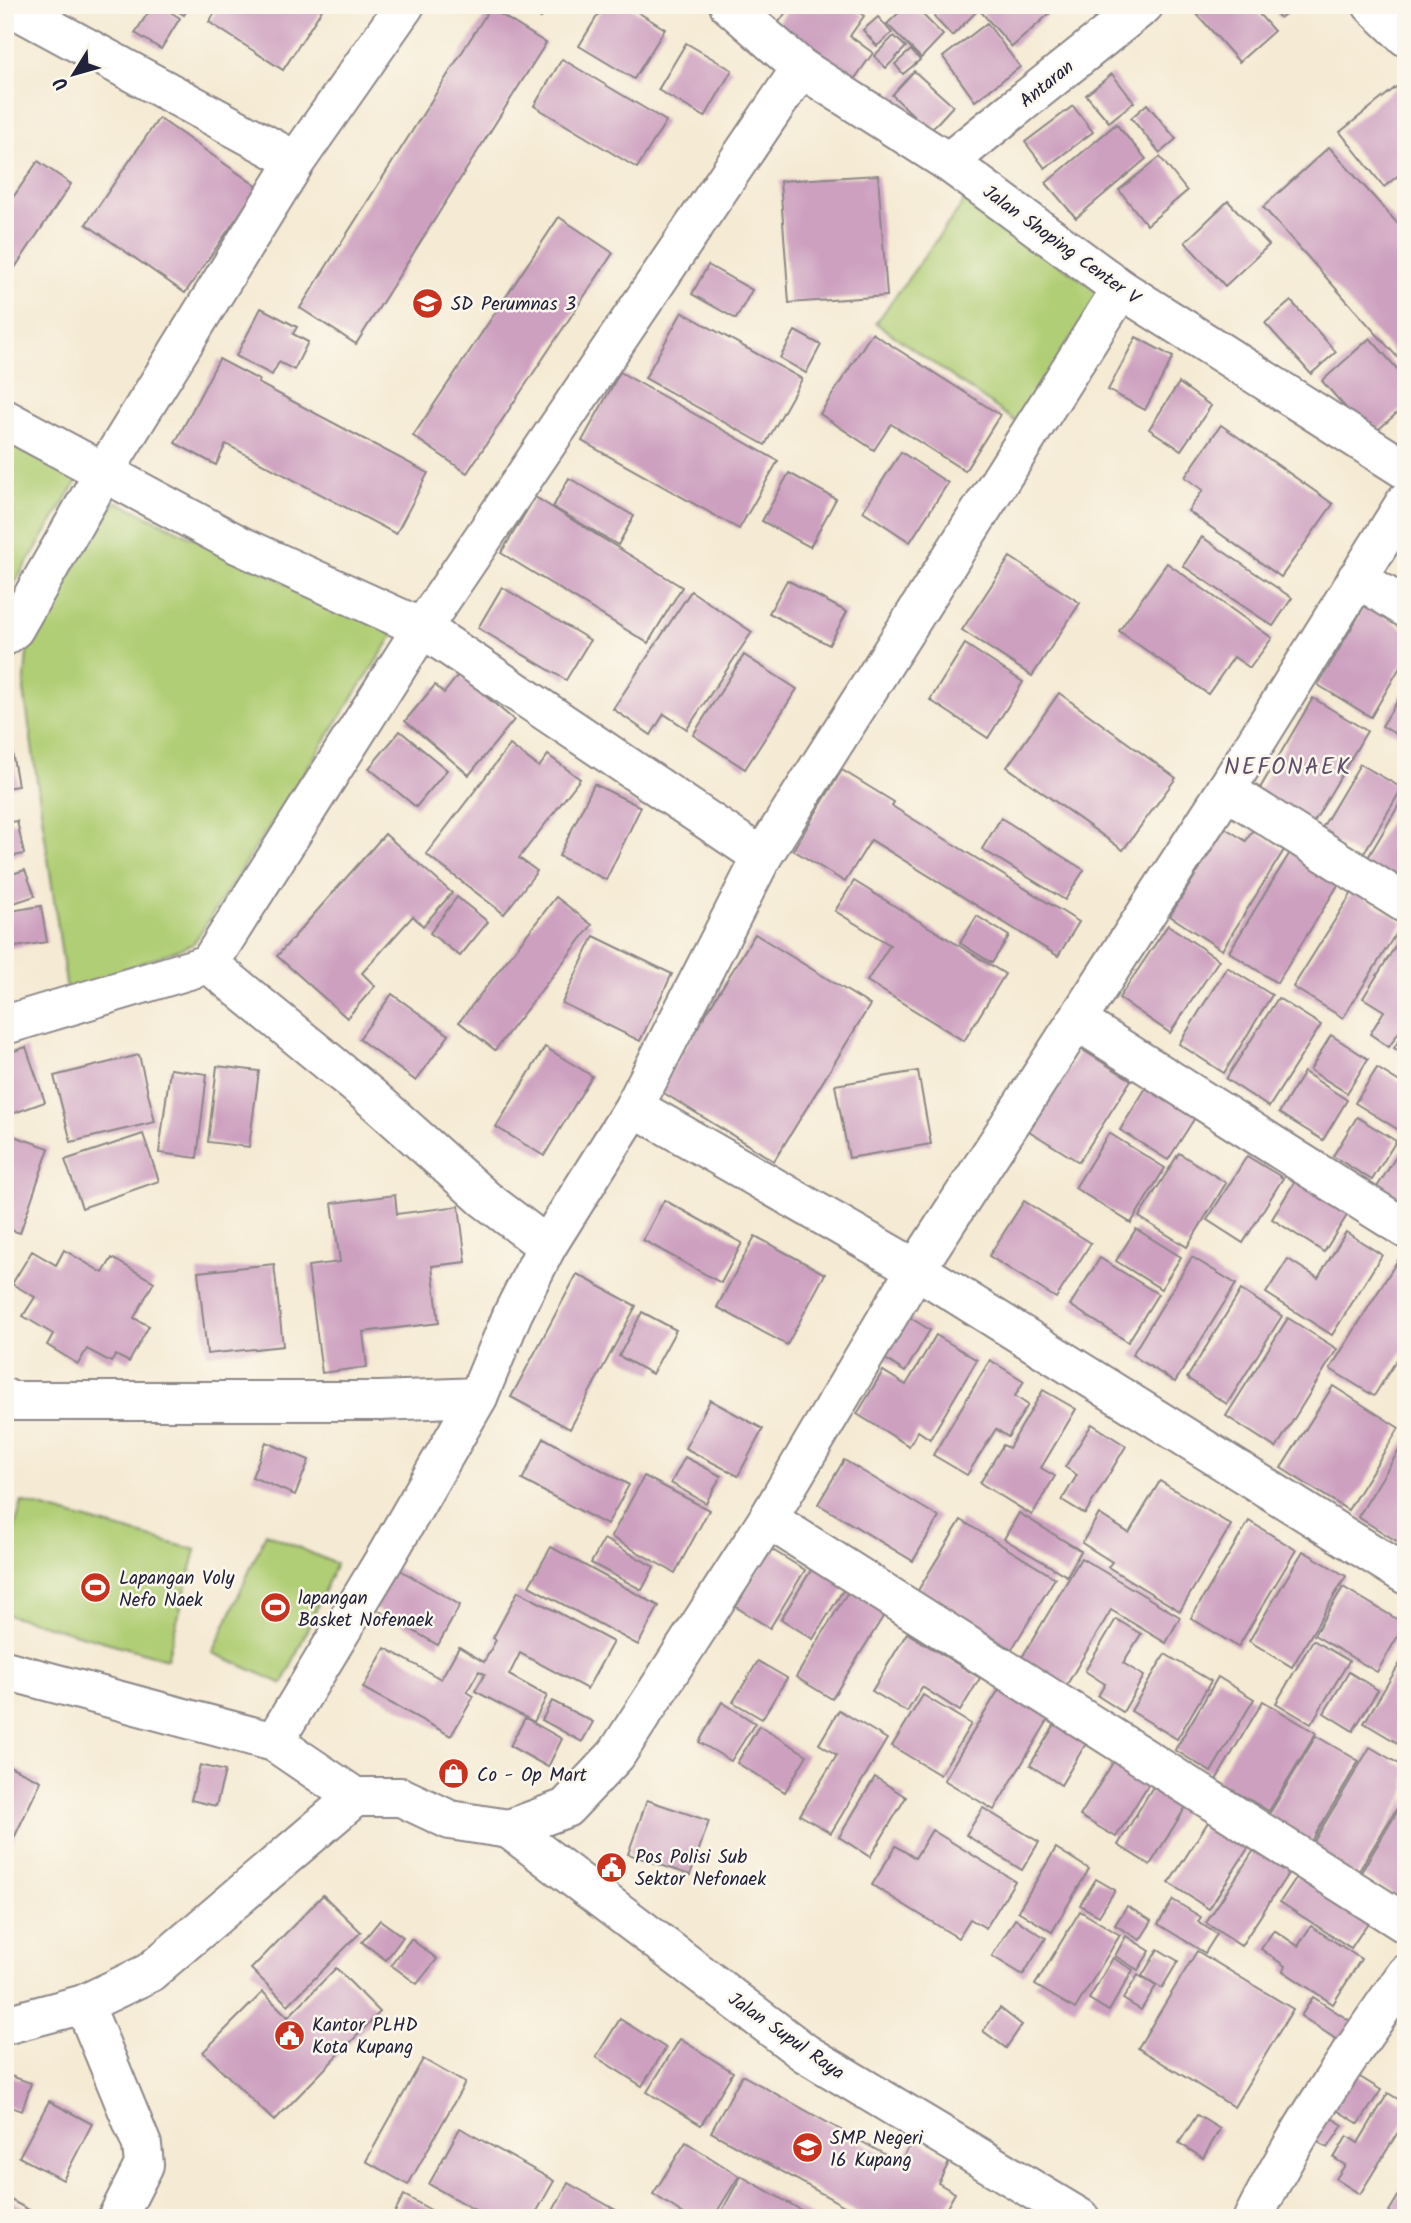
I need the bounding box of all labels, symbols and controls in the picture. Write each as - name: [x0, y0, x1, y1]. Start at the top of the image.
- north arrow: [38, 38, 108, 108]
- street label: Antaran: [1013, 53, 1081, 116]
- text: U: [46, 69, 77, 97]
- street label: Jalan Shoping Center V: [976, 178, 1147, 314]
- school or university icon: SD Perumnas 3: [411, 286, 445, 320]
- place label: SD Perumnas 3: [451, 290, 576, 320]
- district label: NEFONAEK: [1224, 750, 1352, 786]
- place label: Lapangan Voly Nefo Naek: [119, 1564, 235, 1616]
- sports icon: Lapangan Voly Nefo Naek: [79, 1571, 113, 1605]
- place label: lapangan Basket Nofenaek: [298, 1584, 433, 1636]
- sports icon: lapangan Basket Nofenaek: [258, 1591, 292, 1625]
- shop icon: Co - Op Mart: [437, 1757, 471, 1791]
- place label: Co - Op Mart: [477, 1761, 587, 1791]
- place label: Pos Polisi Sub Sektor Nefonaek: [635, 1843, 766, 1895]
- public building icon: Pos Polisi Sub Sektor Nefonaek: [595, 1850, 629, 1884]
- street label: Jalan Supul Raya: [721, 1985, 850, 2088]
- place label: Kantor PLHD Kota Kupang: [312, 2011, 418, 2063]
- public building icon: Kantor PLHD Kota Kupang: [272, 2018, 306, 2052]
- place label: SMP Negeri 16 Kupang: [830, 2124, 924, 2176]
- school or university icon: SMP Negeri 16 Kupang: [790, 2131, 824, 2165]

